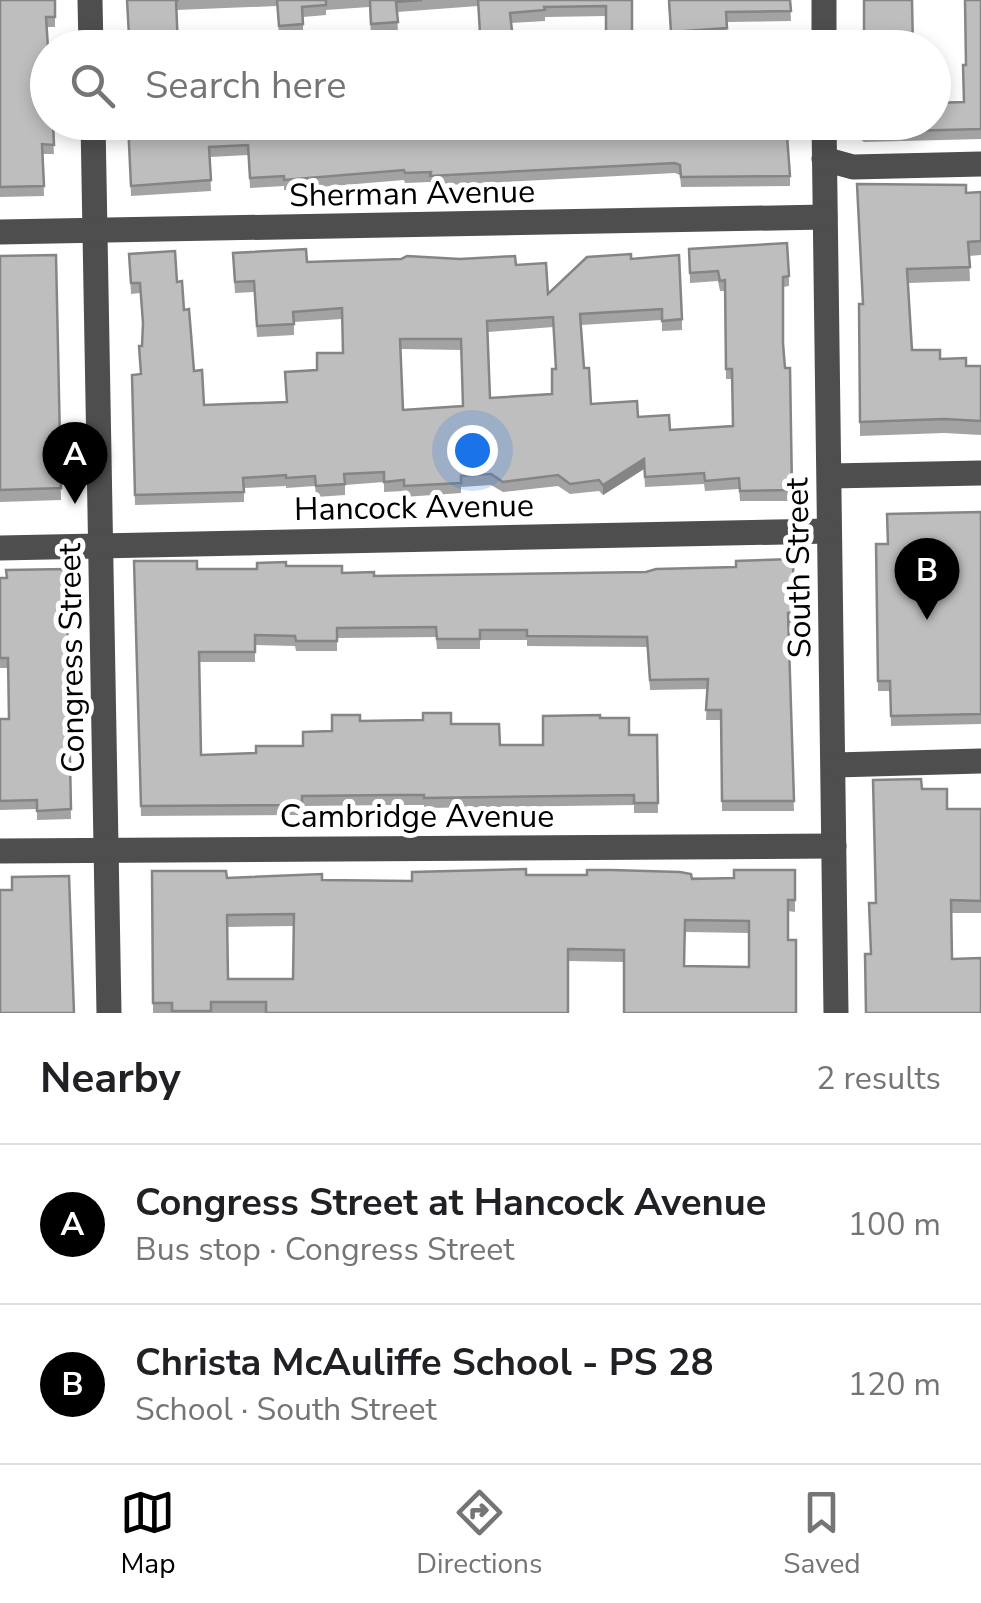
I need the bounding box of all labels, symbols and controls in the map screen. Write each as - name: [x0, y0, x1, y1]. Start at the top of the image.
- search box: [30, 30, 951, 140]
- icon: search: [65, 58, 120, 113]
- text: Search here: [145, 60, 346, 111]
- street label: Sherman Avenue: [289, 170, 535, 217]
- pin: A: [42, 422, 108, 504]
- your location: [447, 425, 498, 476]
- street label: South Street: [775, 477, 822, 659]
- street label: Hancock Avenue: [294, 484, 534, 531]
- pin: B: [894, 538, 960, 620]
- street label: Congress Street: [48, 542, 95, 773]
- street label: Cambridge Avenue: [280, 795, 554, 838]
- text: Nearby: [40, 1050, 181, 1107]
- text: 2 results: [816, 1057, 941, 1100]
- text: Congress Street at Hancock Avenue: [135, 1177, 766, 1228]
- text: A: [61, 1203, 84, 1246]
- text: 100 m: [848, 1203, 941, 1246]
- text: Bus stop · Congress Street: [135, 1228, 514, 1271]
- text: Christa McAuliffe School - PS 28: [135, 1337, 713, 1388]
- text: B: [61, 1363, 84, 1406]
- text: 120 m: [848, 1363, 941, 1406]
- text: School · South Street: [135, 1388, 437, 1431]
- tab: Map: [120, 1485, 175, 1583]
- tab: Directions: [416, 1485, 542, 1583]
- tab: Saved: [783, 1485, 861, 1583]

